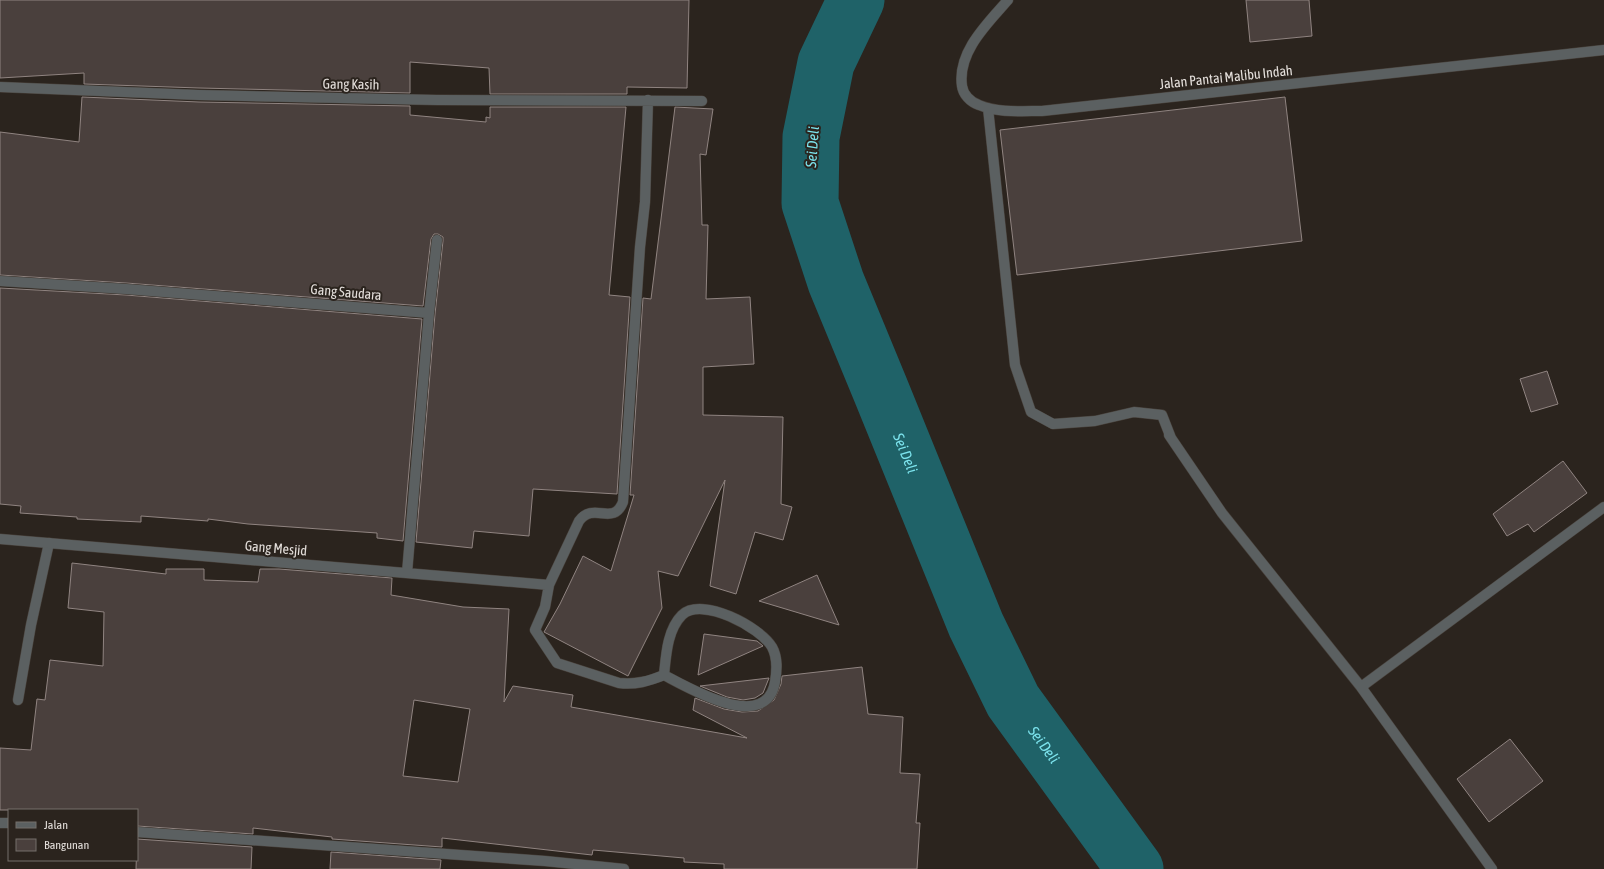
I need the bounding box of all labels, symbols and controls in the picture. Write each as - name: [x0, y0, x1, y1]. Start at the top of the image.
- street label: Jalan Pantai Malibu Indah: [1159, 62, 1293, 92]
- street label: Gang Kasih: [323, 76, 379, 92]
- water label: Sei Deli: [802, 125, 822, 169]
- street label: Gang Saudara: [310, 281, 382, 303]
- water label: Sei Deli: [890, 429, 922, 476]
- street label: Gang Mesjid: [244, 537, 308, 559]
- water label: Sei Deli: [1025, 722, 1064, 766]
- legend: [8, 809, 138, 861]
- text: Jalan: [44, 818, 68, 832]
- text: Bangunan: [44, 838, 89, 852]

